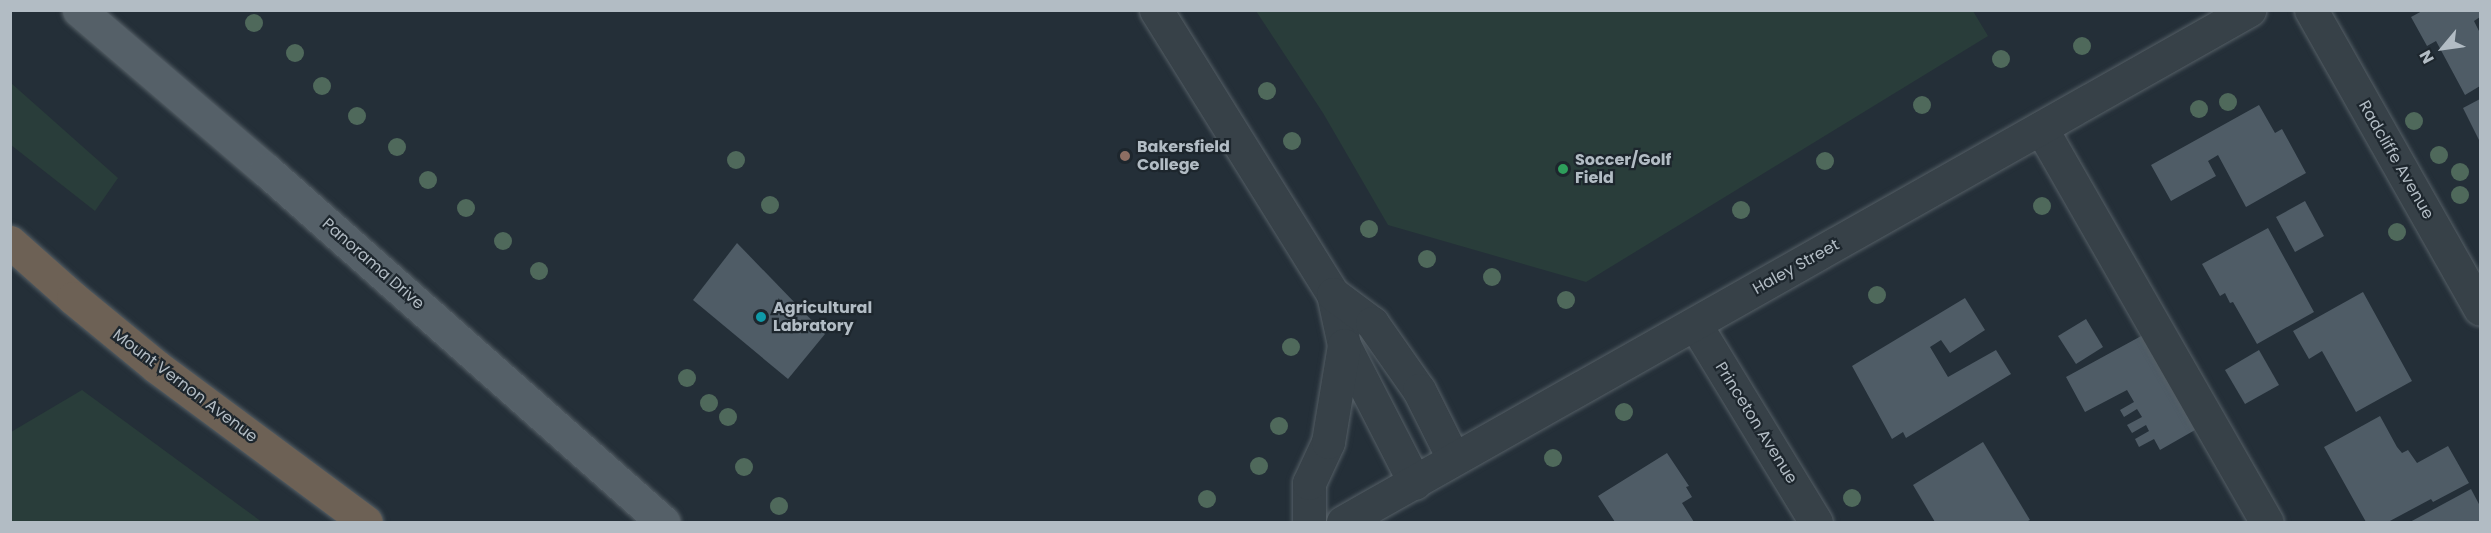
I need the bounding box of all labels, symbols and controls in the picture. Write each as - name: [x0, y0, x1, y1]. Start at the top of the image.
- north arrow: [2413, 18, 2473, 78]
- text: N: [2414, 46, 2440, 68]
- street label: Radcliffe Avenue: [2354, 97, 2438, 223]
- place label: Bakersfield College: [1137, 137, 1230, 175]
- marker: Bakersfield College: [1118, 149, 1132, 163]
- place label: Soccer/Golf Field: [1575, 150, 1671, 188]
- marker: Soccer/Golf Field: [1556, 162, 1570, 176]
- street label: Panorama Drive: [318, 214, 428, 314]
- street label: Haley Street: [1749, 235, 1843, 299]
- place label: Agricultural Labratory: [773, 298, 872, 336]
- marker: Agricultural Labratory: [754, 310, 768, 324]
- street label: Mount Vernon Avenue: [109, 325, 261, 447]
- street label: Princeton Avenue: [1711, 359, 1801, 487]

